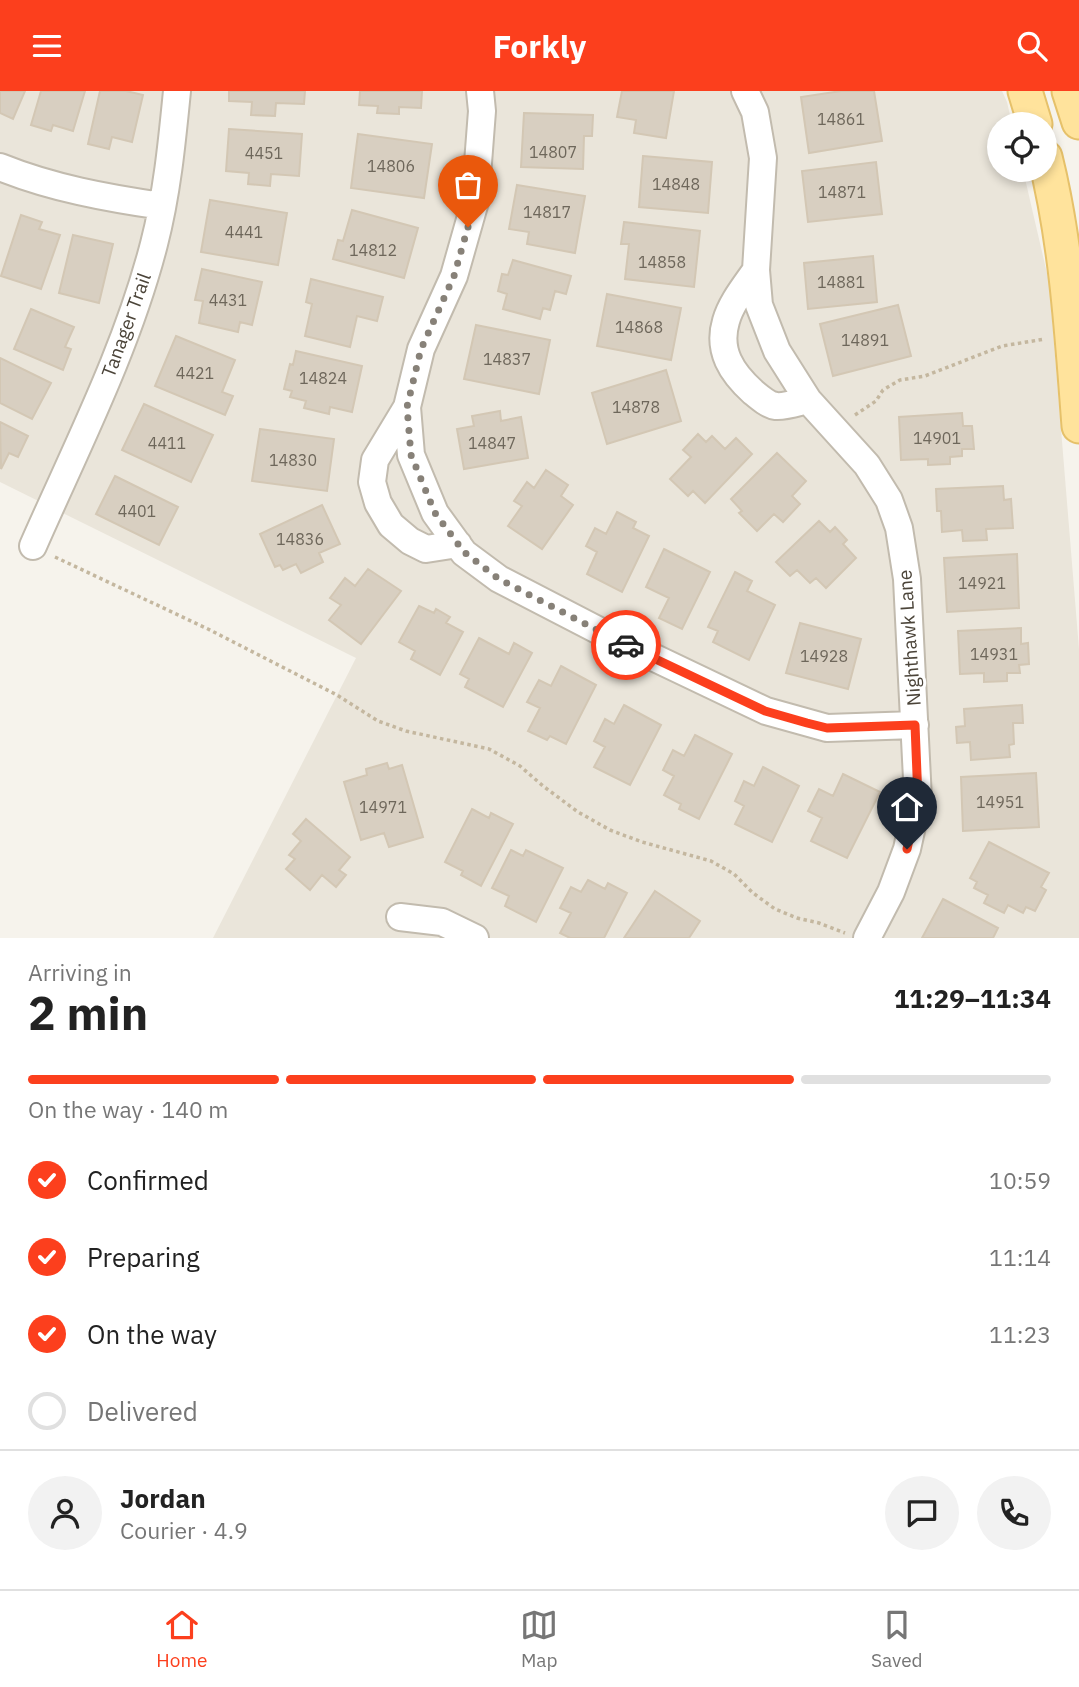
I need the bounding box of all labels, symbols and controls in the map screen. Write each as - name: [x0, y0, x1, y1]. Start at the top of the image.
- text: Forkly: [493, 25, 586, 67]
- icon: menu: [28, 27, 66, 65]
- icon: search: [1013, 27, 1051, 65]
- house number: 14861: [817, 109, 865, 129]
- map controls: [987, 112, 1057, 182]
- button: locate: [987, 112, 1057, 182]
- house number: 14807: [529, 142, 577, 162]
- house number: 4451: [245, 143, 283, 163]
- pin: [438, 155, 498, 227]
- house number: 14806: [367, 156, 415, 176]
- icon: bag: [449, 166, 487, 204]
- house number: 14848: [652, 174, 700, 194]
- house number: 14871: [818, 182, 866, 202]
- house number: 14817: [523, 202, 571, 222]
- house number: 4441: [225, 222, 263, 242]
- house number: 14812: [349, 240, 397, 260]
- house number: 14858: [638, 252, 686, 272]
- street label: Tanager Trail: [96, 269, 156, 381]
- house number: 14881: [817, 272, 865, 292]
- house number: 4431: [209, 290, 247, 310]
- house number: 14868: [615, 317, 663, 337]
- house number: 14891: [841, 330, 889, 350]
- house number: 14837: [483, 349, 531, 369]
- house number: 4421: [176, 363, 214, 383]
- house number: 14824: [299, 368, 347, 388]
- house number: 14878: [612, 397, 660, 417]
- house number: 14901: [913, 428, 961, 448]
- house number: 4411: [148, 433, 186, 453]
- house number: 14847: [468, 433, 516, 453]
- house number: 14830: [269, 450, 317, 470]
- house number: 4401: [118, 501, 156, 521]
- house number: 14836: [276, 529, 324, 549]
- street label: Nighthawk Lane: [892, 569, 926, 707]
- house number: 14921: [958, 573, 1006, 593]
- courier: [591, 610, 661, 680]
- icon: car: [607, 626, 645, 664]
- house number: 14931: [970, 644, 1018, 664]
- house number: 14928: [800, 646, 848, 666]
- pin: [877, 777, 937, 849]
- icon: home: [888, 788, 926, 826]
- house number: 14951: [976, 792, 1024, 812]
- house number: 14971: [359, 797, 407, 817]
- text: Arriving in: [28, 957, 132, 987]
- text: 11:29–11:34: [894, 981, 1051, 1015]
- text: 2 min: [28, 983, 148, 1043]
- text: On the way · 140 m: [28, 1094, 228, 1124]
- icon: check: [28, 1161, 66, 1199]
- text: Confirmed: [87, 1163, 209, 1197]
- text: 10:59: [989, 1165, 1051, 1195]
- icon: check: [28, 1238, 66, 1276]
- text: Preparing: [87, 1240, 200, 1274]
- text: 11:14: [989, 1242, 1051, 1272]
- icon: check: [28, 1315, 66, 1353]
- text: On the way: [87, 1317, 217, 1351]
- text: 11:23: [989, 1319, 1051, 1349]
- text: Delivered: [87, 1394, 198, 1428]
- button: person: [28, 1476, 102, 1550]
- button: chat: [885, 1476, 959, 1550]
- button: phone: [977, 1476, 1051, 1550]
- text: Jordan: [120, 1481, 206, 1515]
- text: Courier · 4.9: [120, 1515, 248, 1545]
- tab: Home: [156, 1606, 207, 1672]
- tab: Map: [520, 1606, 558, 1672]
- tab: Saved: [871, 1606, 923, 1672]

